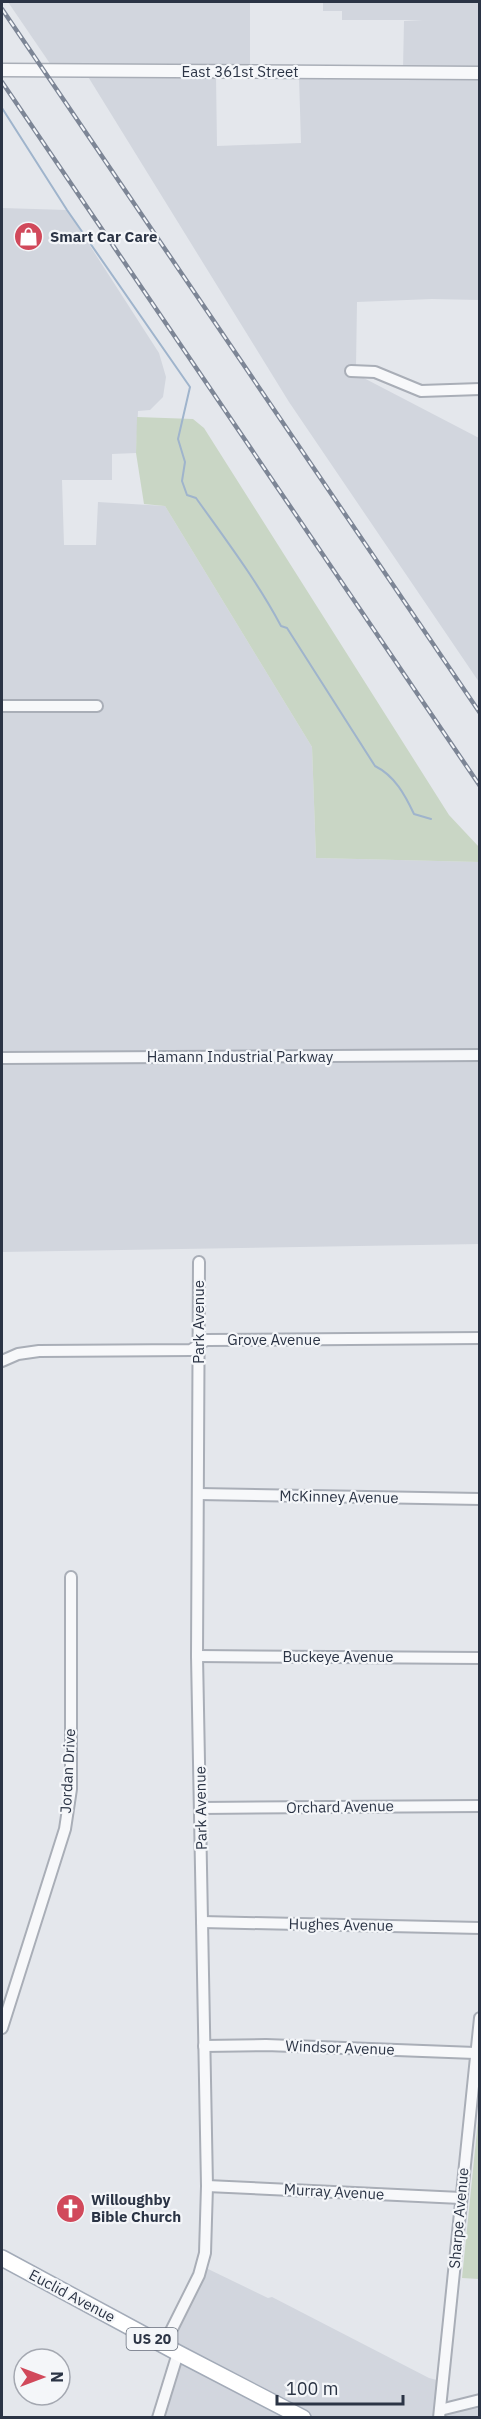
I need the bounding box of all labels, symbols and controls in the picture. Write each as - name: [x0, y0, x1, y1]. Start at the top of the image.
- street label: East 361st Street: [182, 62, 298, 81]
- shop icon: Smart Car Care: [13, 221, 45, 253]
- place label: Smart Car Care: [50, 227, 157, 246]
- street label: Hamann Industrial Parkway: [147, 1047, 334, 1066]
- street label: Park Avenue: [189, 1280, 208, 1364]
- street label: Grove Avenue: [227, 1330, 321, 1349]
- street label: McKinney Avenue: [279, 1486, 399, 1507]
- street label: Buckeye Avenue: [283, 1647, 393, 1666]
- street label: Jordan Drive: [56, 1728, 79, 1814]
- street label: Park Avenue: [190, 1766, 211, 1850]
- street label: Orchard Avenue: [286, 1796, 394, 1817]
- street label: Hughes Avenue: [288, 1914, 394, 1935]
- street label: Windsor Avenue: [285, 2036, 395, 2059]
- street label: Sharpe Avenue: [445, 2167, 472, 2269]
- street label: Murray Avenue: [283, 2179, 385, 2204]
- place label: Willoughby Bible Church: [91, 2190, 181, 2226]
- church icon: Willoughby Bible Church: [54, 2193, 86, 2225]
- street label: Euclid Avenue: [26, 2265, 119, 2326]
- road number: US 20: [126, 2328, 178, 2350]
- north arrow: [12, 2347, 72, 2407]
- scale bar: [277, 2368, 403, 2406]
- text: N: [47, 2371, 67, 2383]
- text: 100 m: [286, 2377, 338, 2400]

